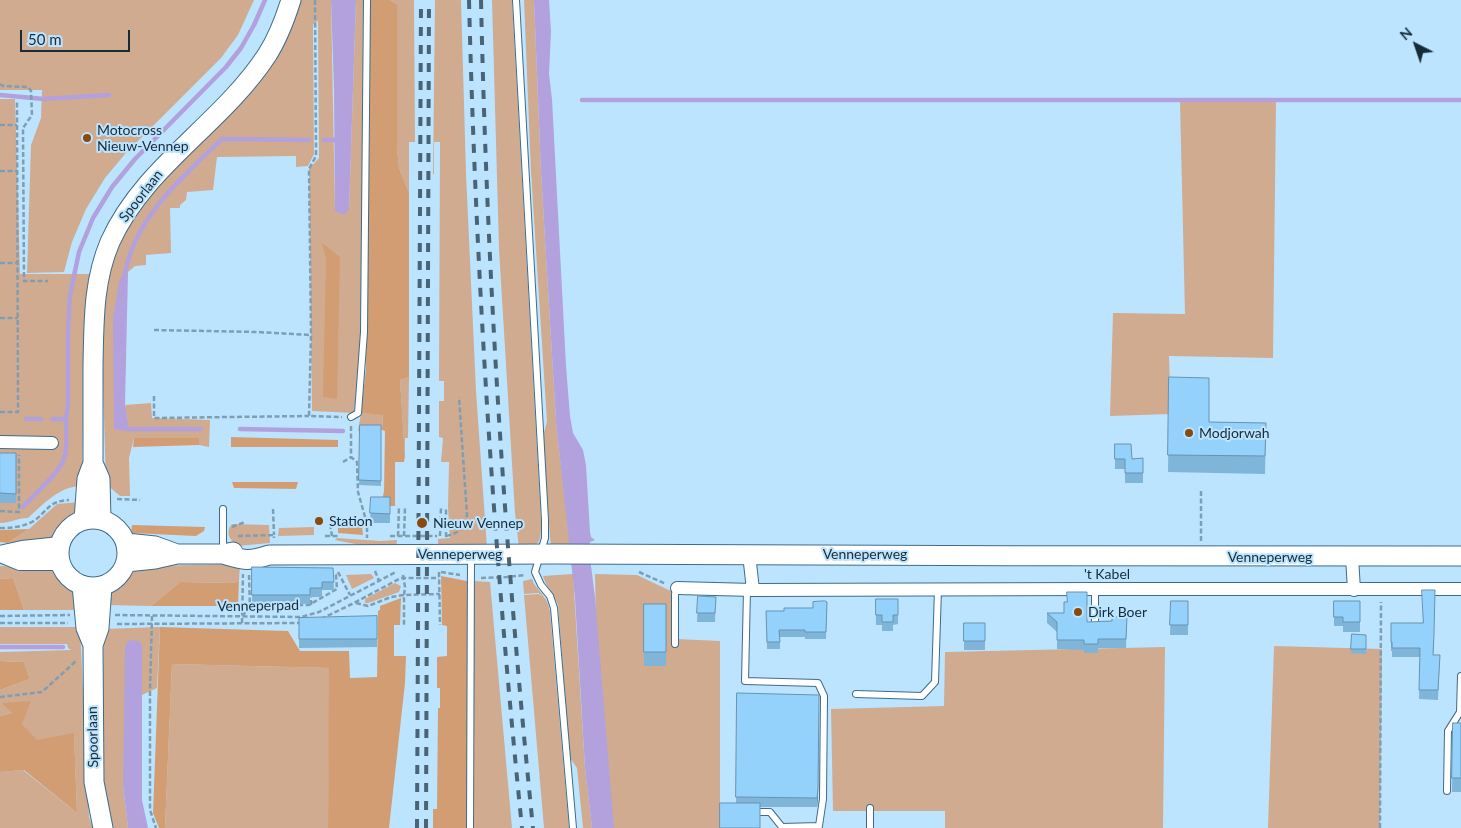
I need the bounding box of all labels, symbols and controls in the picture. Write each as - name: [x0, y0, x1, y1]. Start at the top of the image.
- scale bar: [22, 20, 132, 52]
- north arrow: [1391, 20, 1441, 70]
- text: N: [1396, 23, 1415, 43]
- text: 50 m: [28, 30, 62, 48]
- place label: Motocross Nieuw-Vennep: [97, 122, 189, 154]
- marker: Motocross Nieuw-Vennep: [81, 132, 93, 144]
- street label: Spoorlaan: [116, 167, 166, 225]
- place label: Modjorwah: [1199, 425, 1270, 441]
- marker: Modjorwah: [1183, 427, 1195, 439]
- place label: Station: [329, 513, 373, 529]
- marker: Station: [313, 515, 325, 527]
- place label: Nieuw Vennep: [433, 515, 523, 531]
- marker: Nieuw Vennep: [415, 516, 429, 530]
- street label: Venneperweg: [418, 546, 502, 562]
- street label: Venneperweg: [823, 546, 907, 562]
- street label: Venneperweg: [1228, 549, 1312, 565]
- street label: 't Kabel: [1084, 566, 1130, 582]
- street label: Venneperpad: [217, 597, 299, 615]
- place label: Dirk Boer: [1088, 604, 1147, 620]
- marker: Dirk Boer: [1072, 606, 1084, 618]
- street label: Spoorlaan: [84, 706, 102, 768]

